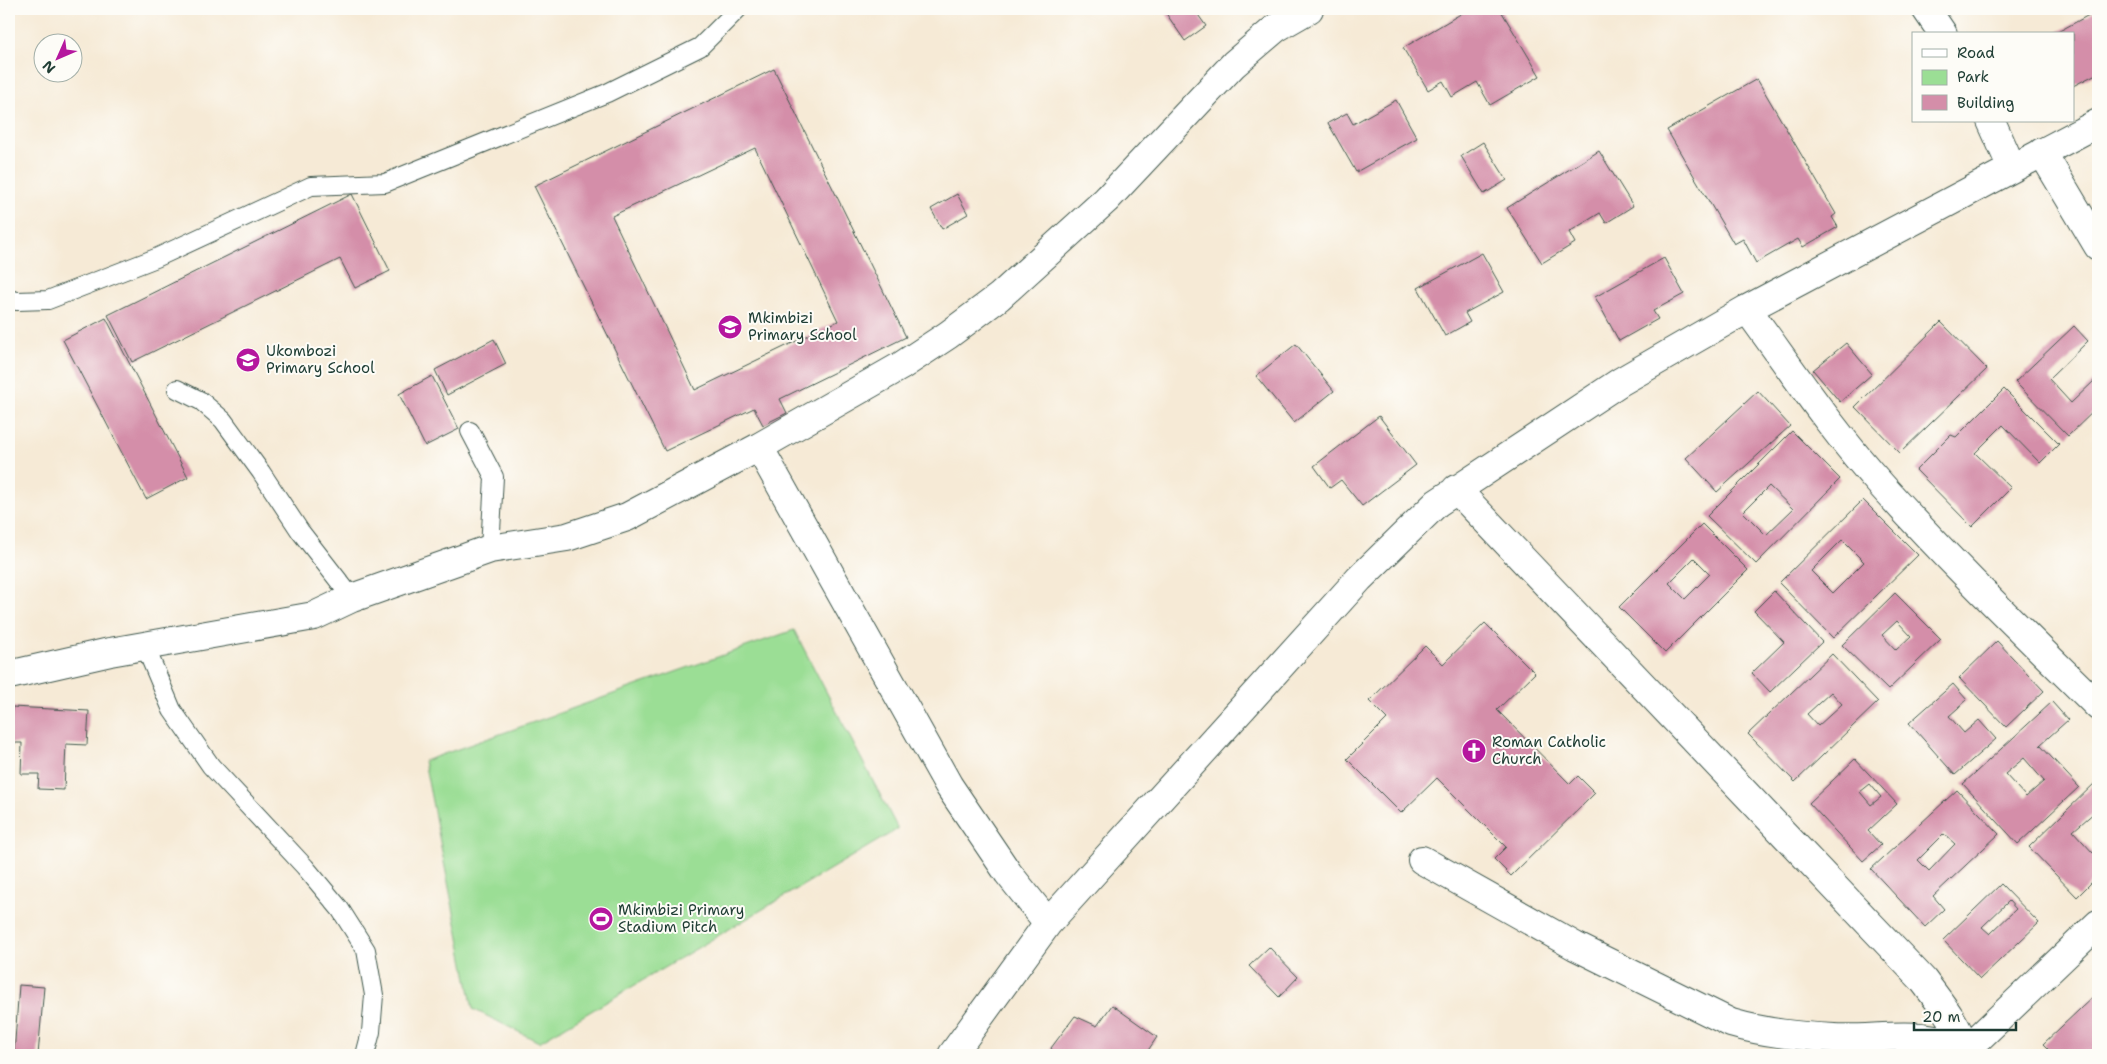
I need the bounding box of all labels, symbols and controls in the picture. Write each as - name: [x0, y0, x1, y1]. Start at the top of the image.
- north arrow: [32, 32, 82, 82]
- legend: [1912, 32, 2074, 122]
- text: Road: [1957, 43, 1995, 63]
- text: N: [39, 57, 59, 77]
- text: Park: [1957, 67, 1989, 87]
- text: Building: [1957, 93, 2014, 113]
- place label: Mkimbizi Primary School: [748, 308, 857, 345]
- school or university icon: Mkimbizi Primary School: [717, 314, 743, 340]
- place label: Ukombozi Primary School: [266, 341, 375, 378]
- school or university icon: Ukombozi Primary School: [235, 347, 261, 373]
- place label: Roman Catholic Church: [1492, 732, 1606, 769]
- church icon: Roman Catholic Church: [1461, 738, 1487, 764]
- place label: Mkimbizi Primary Stadium Pitch: [618, 900, 744, 937]
- sports icon: Mkimbizi Primary Stadium Pitch: [588, 906, 614, 932]
- scale bar: [1914, 999, 2017, 1031]
- text: 20 m: [1922, 1007, 1961, 1027]

